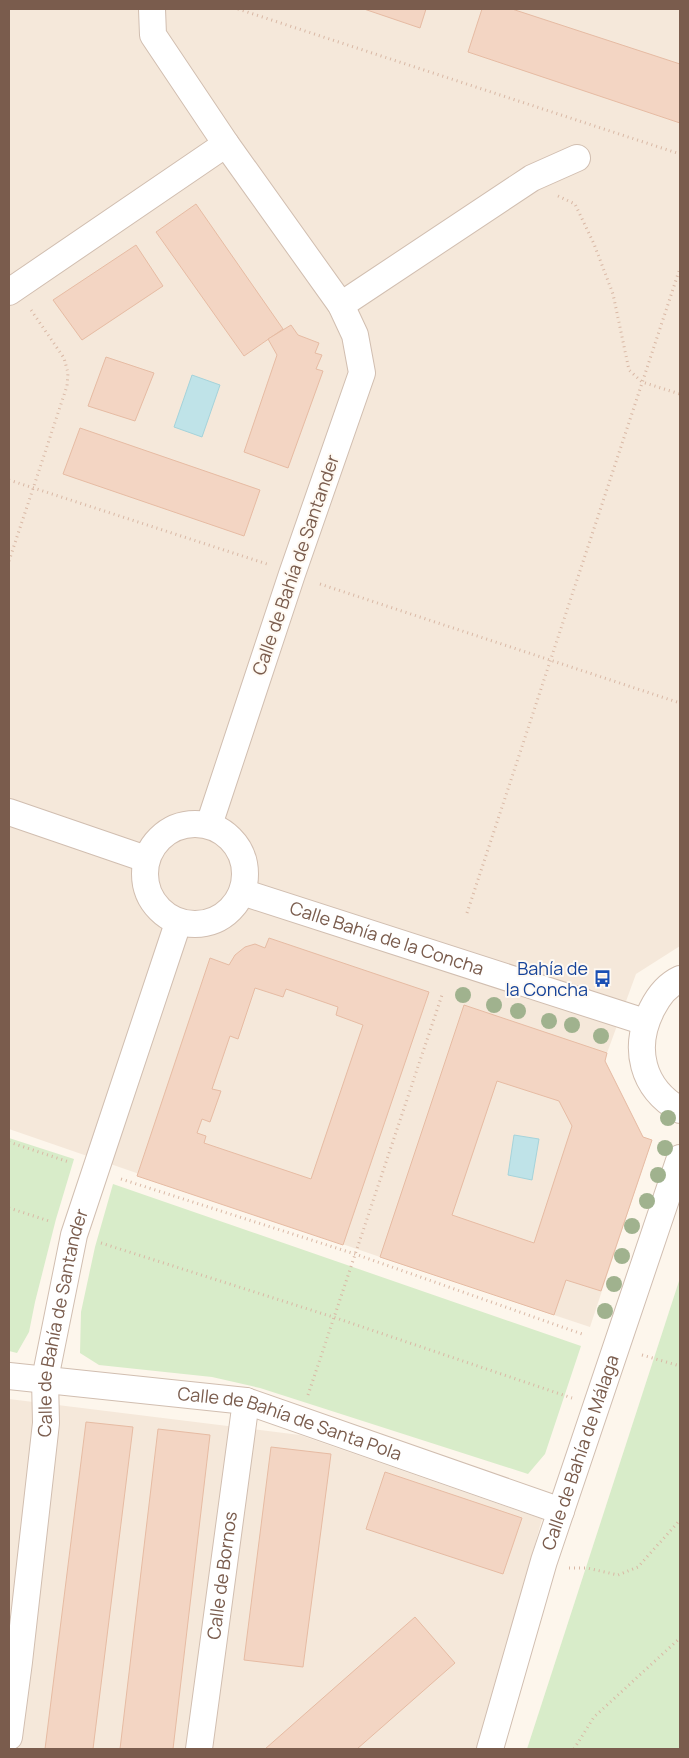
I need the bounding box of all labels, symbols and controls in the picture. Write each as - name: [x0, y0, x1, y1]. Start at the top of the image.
- street label: Calle de Bahía de Santander: [246, 451, 344, 678]
- street label: Calle Bahía de la Concha: [287, 895, 487, 980]
- place label: Bahía de la Concha: [505, 956, 588, 1001]
- bus stop icon: Bahía de la Concha: [592, 969, 612, 989]
- street label: Calle de Bahía de Santander: [31, 1205, 93, 1438]
- street label: Calle de Bahía de Málaga: [536, 1352, 624, 1553]
- street label: Calle de Bahía de Santa Pola: [176, 1381, 405, 1466]
- street label: Calle de Bornos: [201, 1510, 242, 1641]

